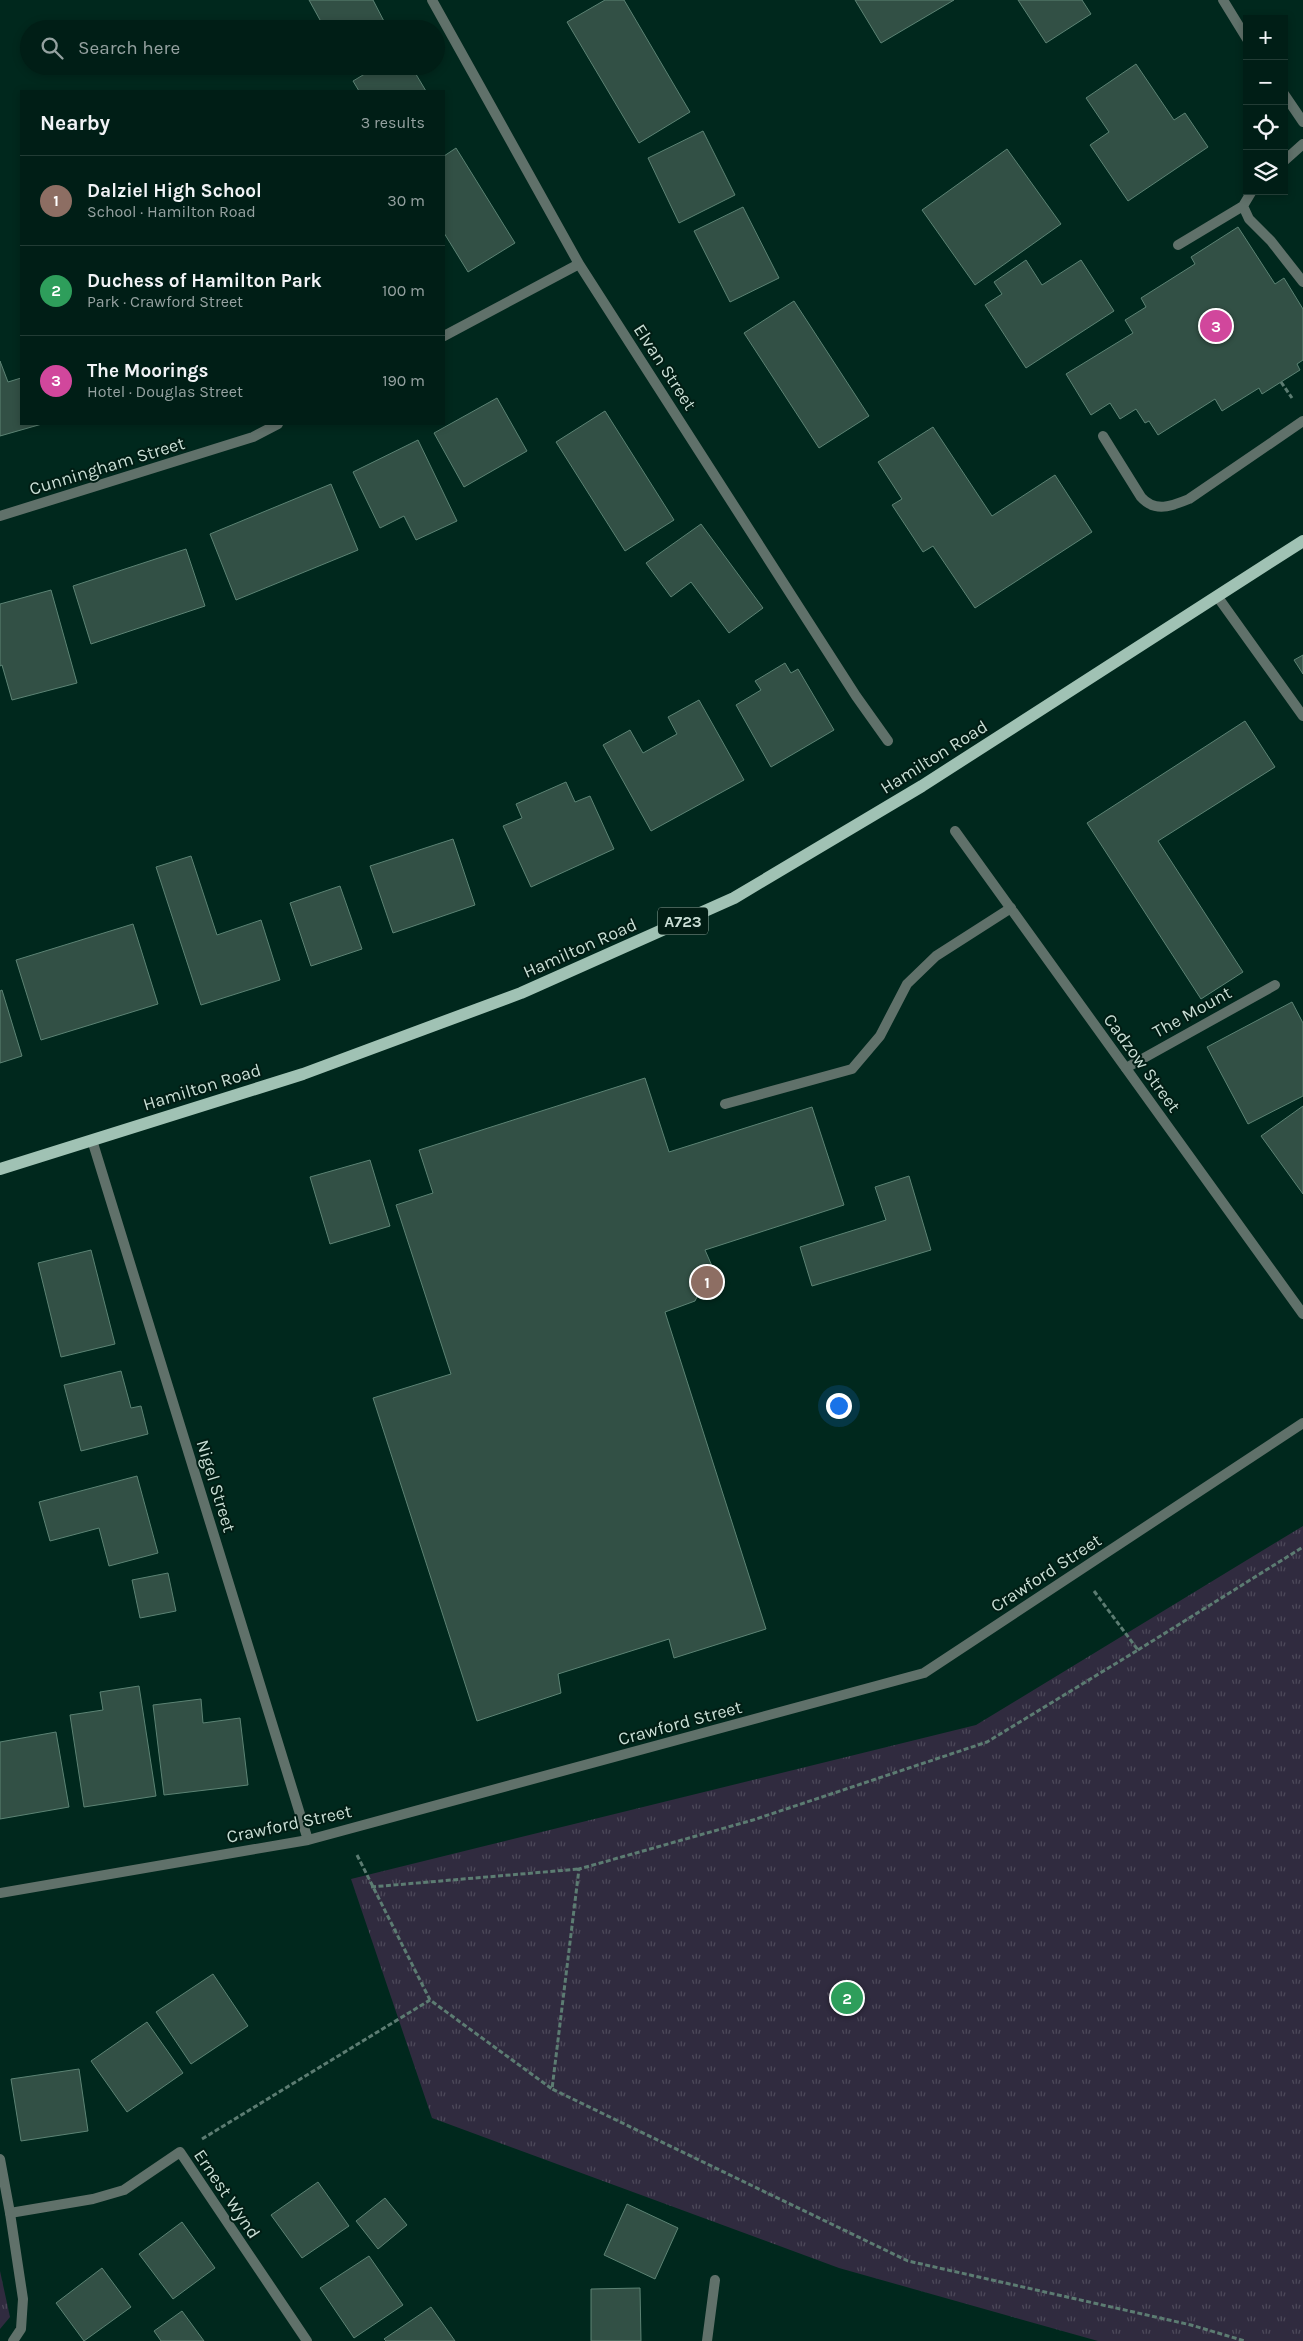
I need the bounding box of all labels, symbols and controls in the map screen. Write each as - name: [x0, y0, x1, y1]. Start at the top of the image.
- map controls: [1243, 15, 1288, 195]
- button: +: [1243, 15, 1288, 60]
- search box: [20, 20, 445, 75]
- icon: search: [38, 34, 66, 62]
- text: Search here: [78, 37, 180, 59]
- button: −: [1243, 60, 1288, 105]
- button: locate: [1243, 105, 1288, 150]
- text: Nearby: [40, 111, 110, 135]
- text: 3 results: [361, 113, 425, 132]
- button: layers: [1243, 150, 1288, 195]
- text: Dalziel High School: [87, 180, 262, 202]
- text: 1: [53, 191, 59, 210]
- text: 30 m: [387, 191, 425, 210]
- text: School · Hamilton Road: [87, 202, 256, 221]
- text: Duchess of Hamilton Park: [87, 270, 322, 292]
- text: 2: [51, 281, 61, 300]
- text: 100 m: [382, 281, 425, 300]
- text: Park · Crawford Street: [87, 292, 243, 311]
- pin: 3: [1200, 307, 1232, 345]
- street label: Elvan Street: [629, 320, 701, 415]
- text: The Moorings: [87, 360, 209, 382]
- text: 3: [51, 371, 61, 390]
- text: 190 m: [382, 371, 425, 390]
- text: Hotel · Douglas Street: [87, 382, 243, 401]
- street label: Cunningham Street: [27, 432, 188, 500]
- street label: Hamilton Road: [876, 715, 992, 799]
- road number: A723: [658, 908, 708, 934]
- street label: Hamilton Road: [520, 913, 640, 983]
- street label: The Mount: [1149, 981, 1236, 1043]
- street label: Cadzow Street: [1099, 1009, 1185, 1117]
- street label: Hamilton Road: [140, 1059, 264, 1115]
- pin: 1: [691, 1263, 723, 1301]
- your location: [826, 1393, 852, 1419]
- street label: Nigel Street: [191, 1437, 241, 1535]
- street label: Crawford Street: [987, 1529, 1106, 1617]
- street label: Crawford Street: [616, 1696, 745, 1750]
- street label: Crawford Street: [224, 1800, 354, 1848]
- pin: 2: [831, 1979, 863, 2017]
- street label: Ernest Wynd: [189, 2145, 265, 2243]

